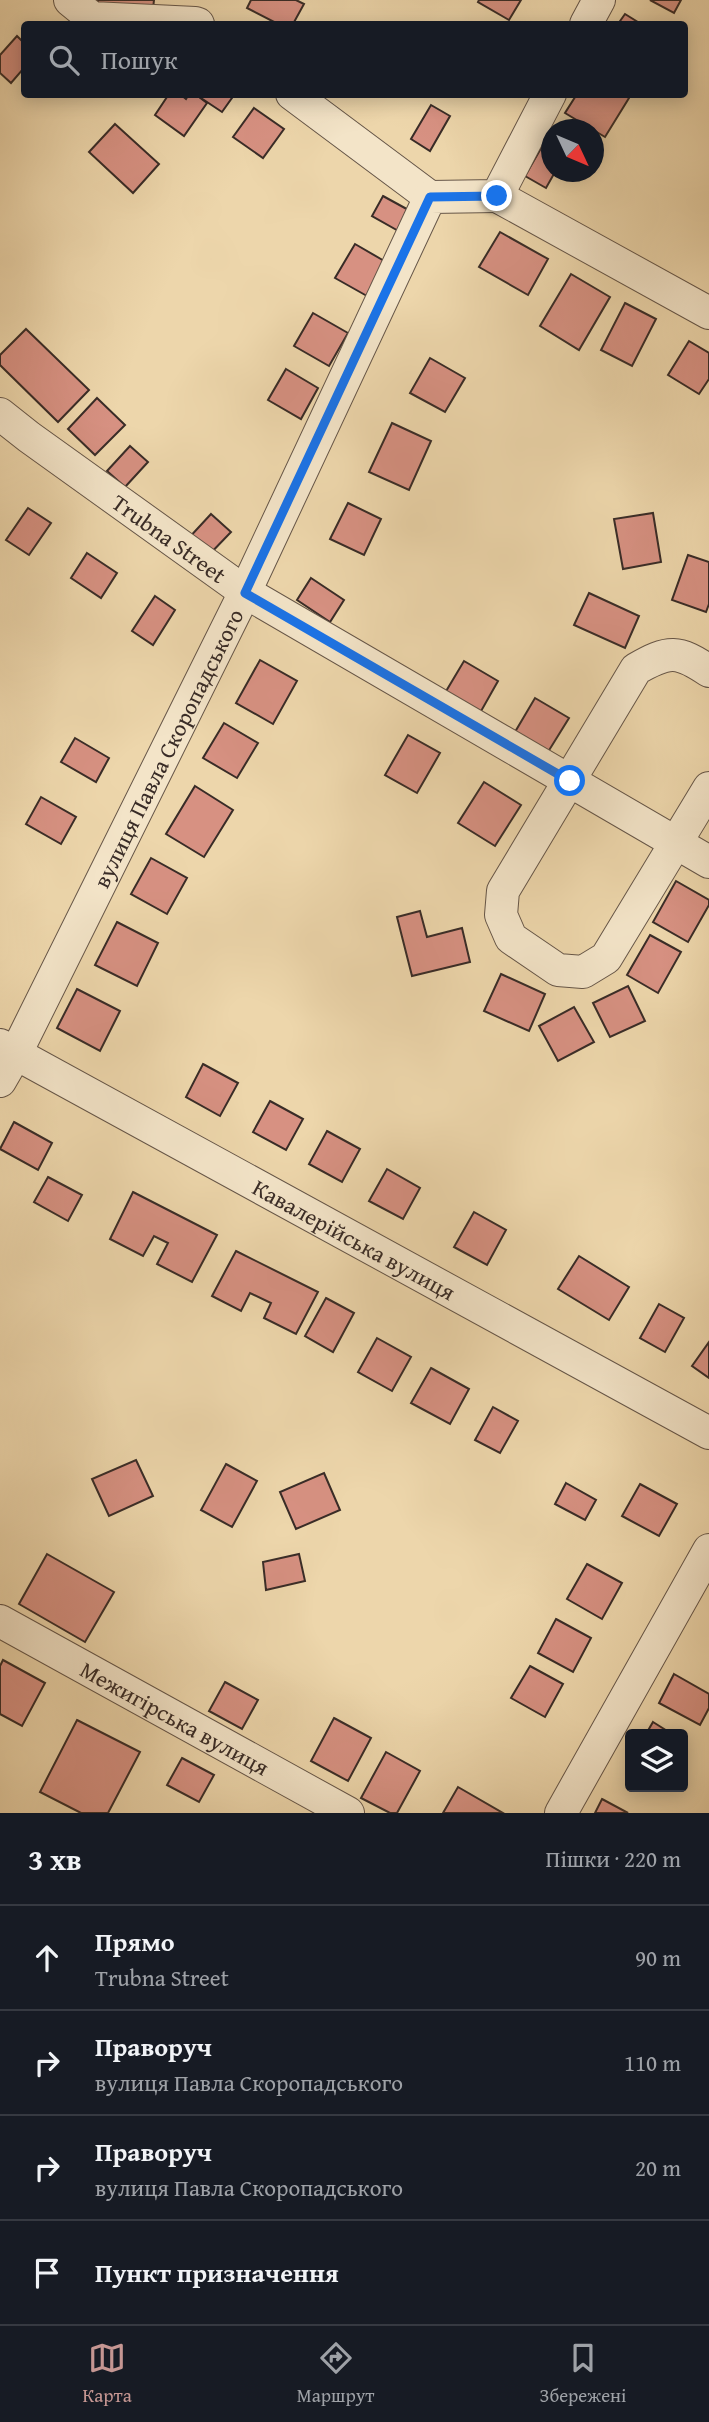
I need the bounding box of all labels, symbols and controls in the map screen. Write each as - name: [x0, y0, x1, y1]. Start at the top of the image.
- search box: [21, 21, 688, 98]
- text: Пошук: [101, 40, 178, 79]
- icon: search: [45, 41, 83, 79]
- north arrow: [541, 119, 604, 182]
- route end: [481, 180, 512, 211]
- street label: Trubna Street: [106, 485, 234, 590]
- street label: вулиця Павла Скоропадського: [84, 603, 251, 893]
- route start: [554, 765, 585, 796]
- street label: Кавалерійська вулиця: [247, 1170, 462, 1308]
- street label: Межигірська вулиця: [75, 1652, 276, 1783]
- map controls: [625, 1729, 688, 1792]
- button: layers: [625, 1729, 688, 1792]
- text: 3 хв: [28, 1837, 82, 1881]
- text: Пішки · 220 m: [546, 1842, 681, 1875]
- text: Прямо: [95, 1922, 175, 1961]
- icon: ahead: [28, 1939, 66, 1977]
- text: 90 m: [635, 1941, 681, 1974]
- text: Trubna Street: [95, 1961, 229, 1994]
- text: Праворуч: [95, 2027, 212, 2066]
- icon: right: [28, 2044, 66, 2082]
- text: 110 m: [624, 2046, 681, 2079]
- text: вулиця Павла Скоропадського: [95, 2066, 403, 2099]
- text: Праворуч: [95, 2132, 212, 2171]
- icon: right: [28, 2149, 66, 2187]
- text: 20 m: [635, 2151, 681, 2184]
- text: вулиця Павла Скоропадського: [95, 2171, 403, 2204]
- text: Пункт призначення: [95, 2253, 339, 2292]
- icon: arrive: [28, 2254, 66, 2292]
- tab: Карта: [83, 2339, 132, 2409]
- tab: Маршрут: [297, 2339, 375, 2409]
- tab: Збережені: [540, 2339, 626, 2409]

